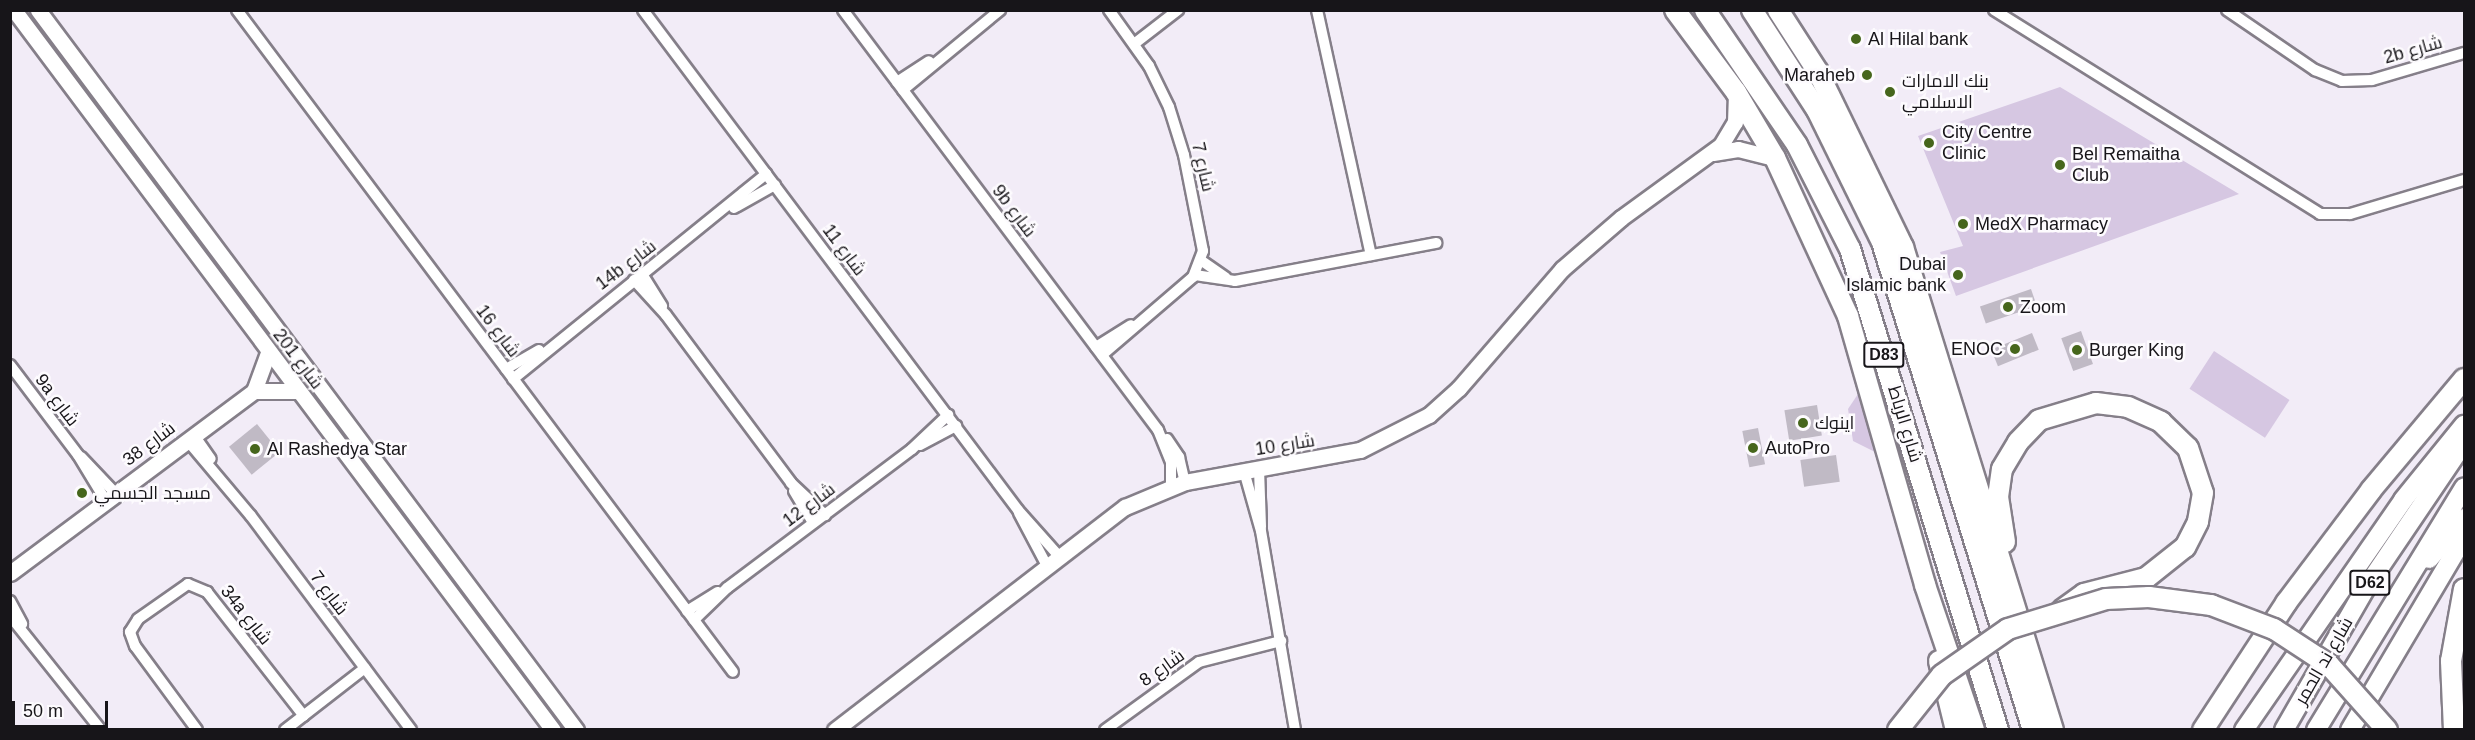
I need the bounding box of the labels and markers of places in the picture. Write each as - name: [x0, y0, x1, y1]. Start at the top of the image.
- place label: Al Hilal bank: [1868, 28, 1968, 50]
- marker: Al Hilal bank: [1849, 32, 1863, 46]
- place label: Maraheb: [1784, 64, 1855, 86]
- marker: Maraheb: [1860, 68, 1874, 82]
- place label: بنك الامارات الاسلامي: [1902, 71, 1989, 113]
- marker: بنك الامارات الاسلامي: [1883, 85, 1897, 99]
- place label: City Centre Clinic: [1942, 122, 2032, 164]
- marker: City Centre Clinic: [1920, 134, 1938, 152]
- place label: Bel Remaitha Club: [2072, 144, 2180, 186]
- marker: Bel Remaitha Club: [2053, 158, 2067, 172]
- place label: MedX Pharmacy: [1975, 213, 2108, 235]
- marker: MedX Pharmacy: [1956, 217, 1970, 231]
- place label: Dubai Islamic bank: [1846, 254, 1946, 296]
- marker: Dubai Islamic bank: [1951, 268, 1965, 282]
- place label: Zoom: [2020, 296, 2066, 318]
- marker: Zoom: [2001, 300, 2015, 314]
- place label: ENOC: [1951, 338, 2003, 360]
- place label: Burger King: [2089, 339, 2184, 361]
- marker: ENOC: [2008, 342, 2022, 356]
- marker: Burger King: [2070, 343, 2084, 357]
- place label: اينوك: [1815, 412, 1854, 434]
- marker: اينوك: [1796, 416, 1810, 430]
- place label: AutoPro: [1765, 437, 1830, 459]
- place label: Al Rashedya Star: [267, 438, 407, 460]
- marker: AutoPro: [1746, 441, 1760, 455]
- marker: Al Rashedya Star: [248, 442, 262, 456]
- place label: مسجد الجسمي: [94, 482, 211, 504]
- marker: مسجد الجسمي: [75, 486, 89, 500]

